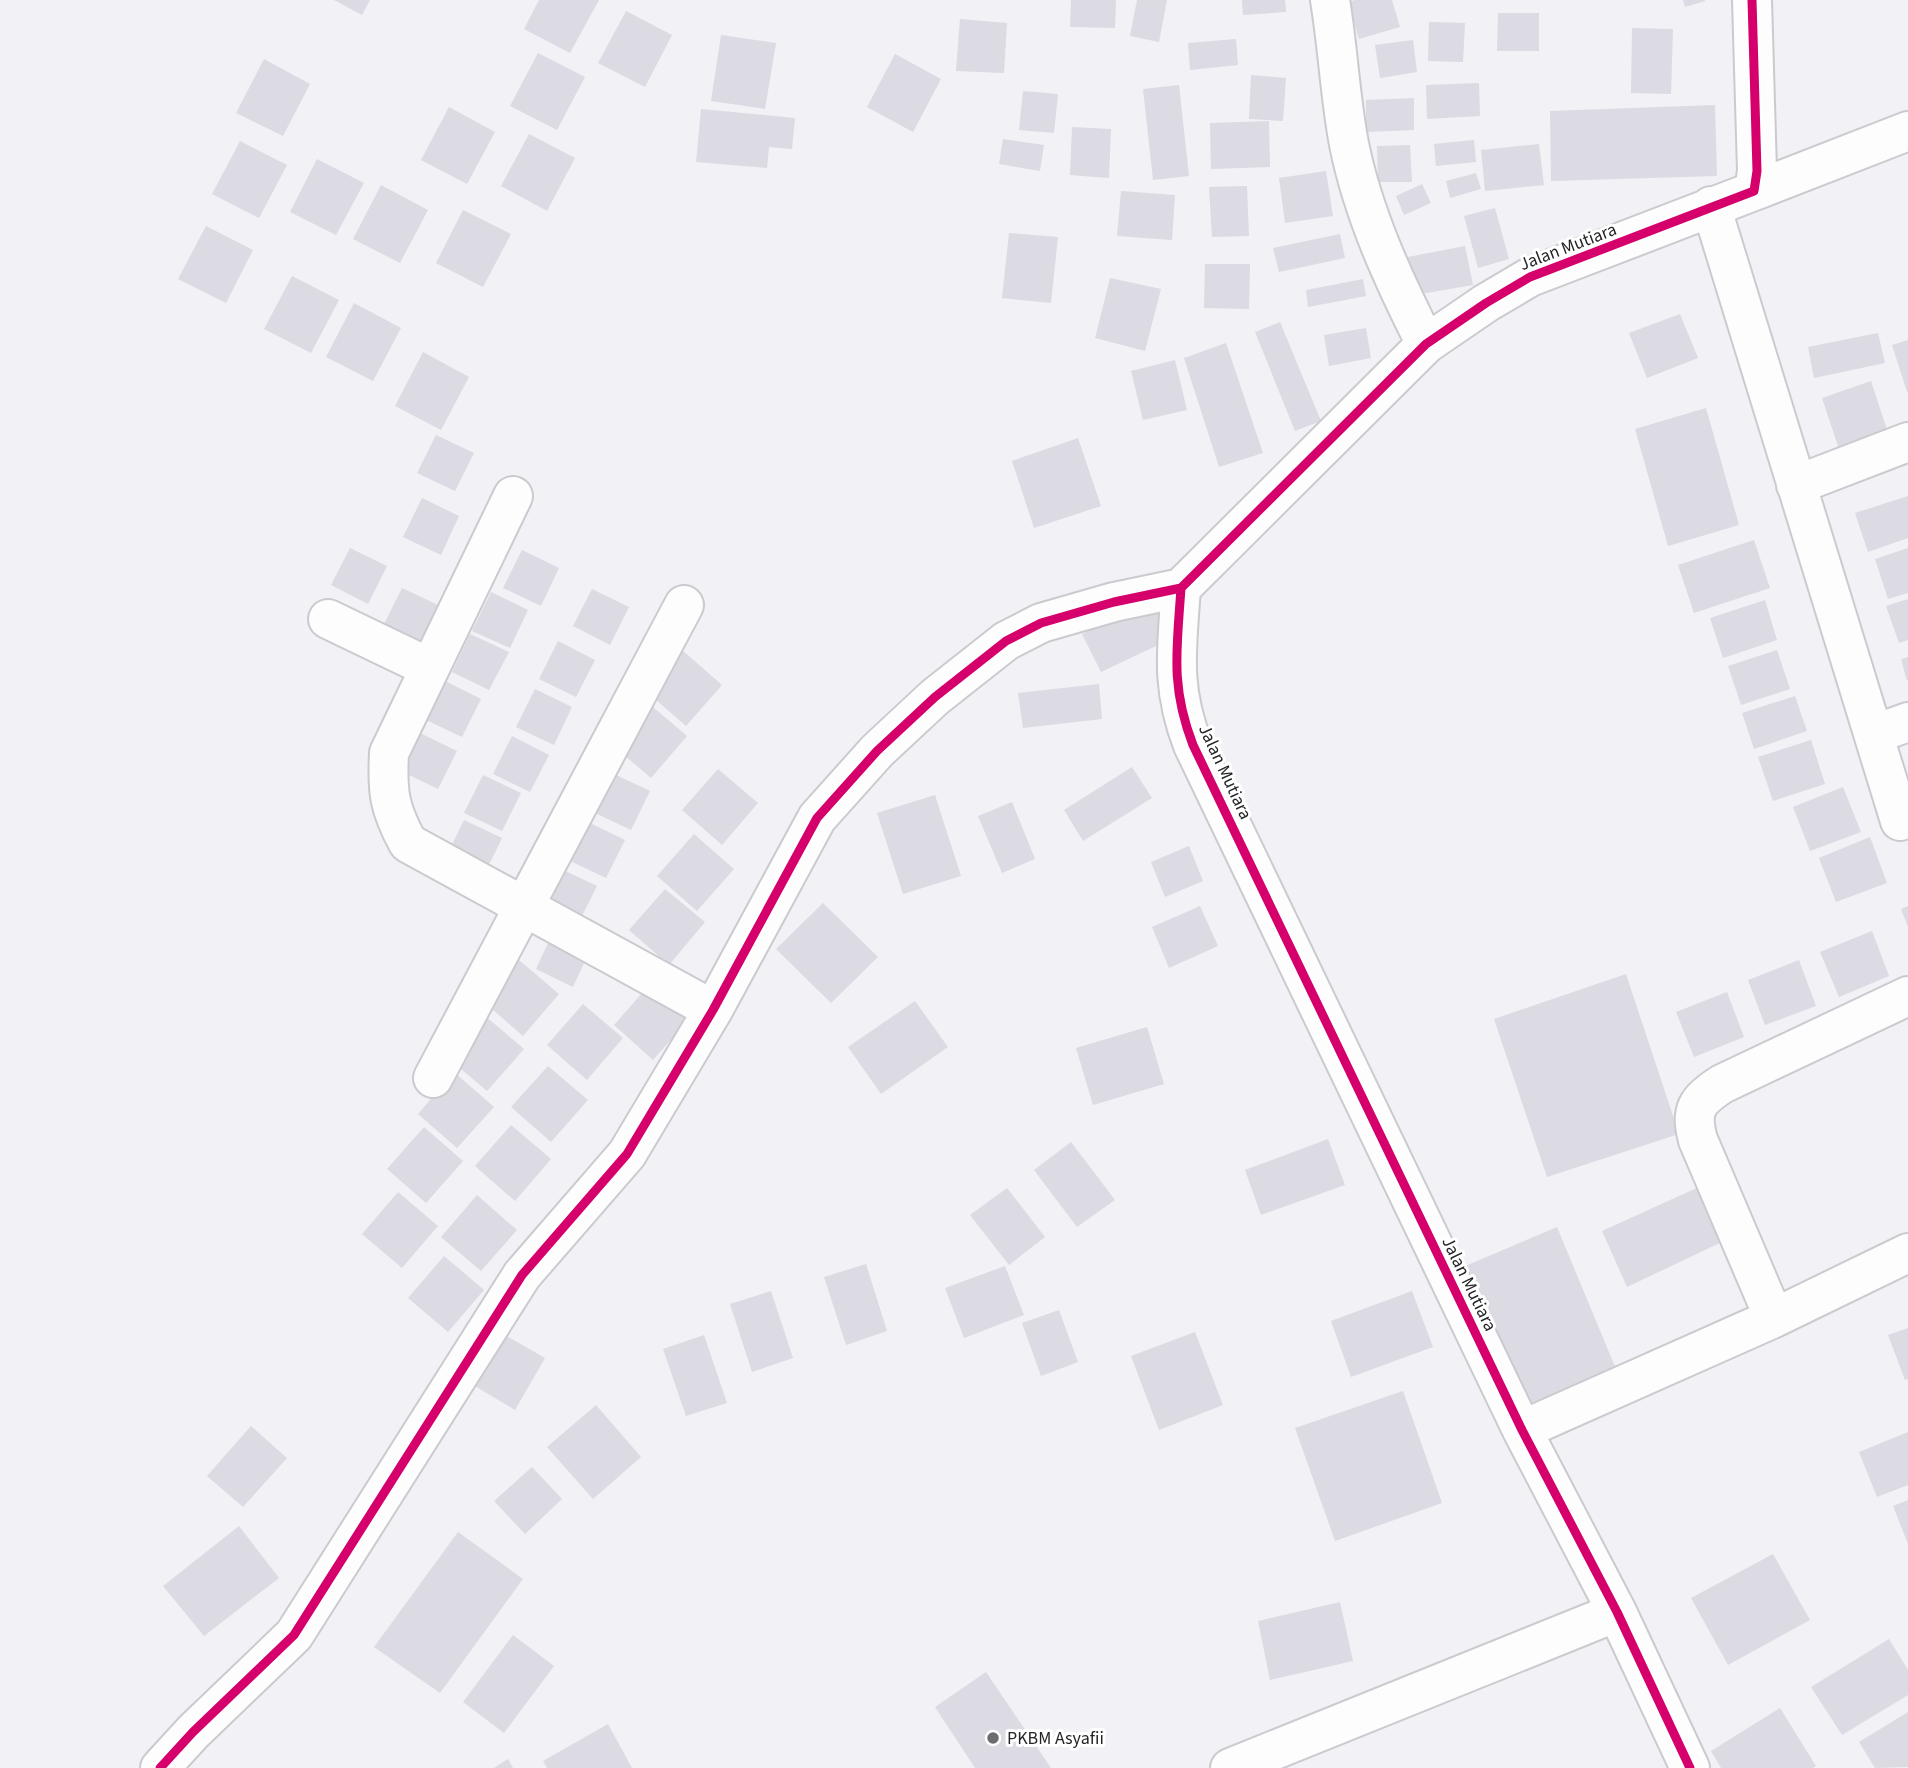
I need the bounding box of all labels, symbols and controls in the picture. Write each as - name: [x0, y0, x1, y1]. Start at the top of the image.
- street label: Jalan Mutiara: [1516, 217, 1620, 277]
- street label: Jalan Mutiara: [1192, 720, 1258, 824]
- street label: Jalan Mutiara: [1435, 1233, 1503, 1335]
- place label: PKBM Asyafii: [1007, 1726, 1104, 1751]
- marker: PKBM Asyafii: [985, 1730, 1001, 1746]

